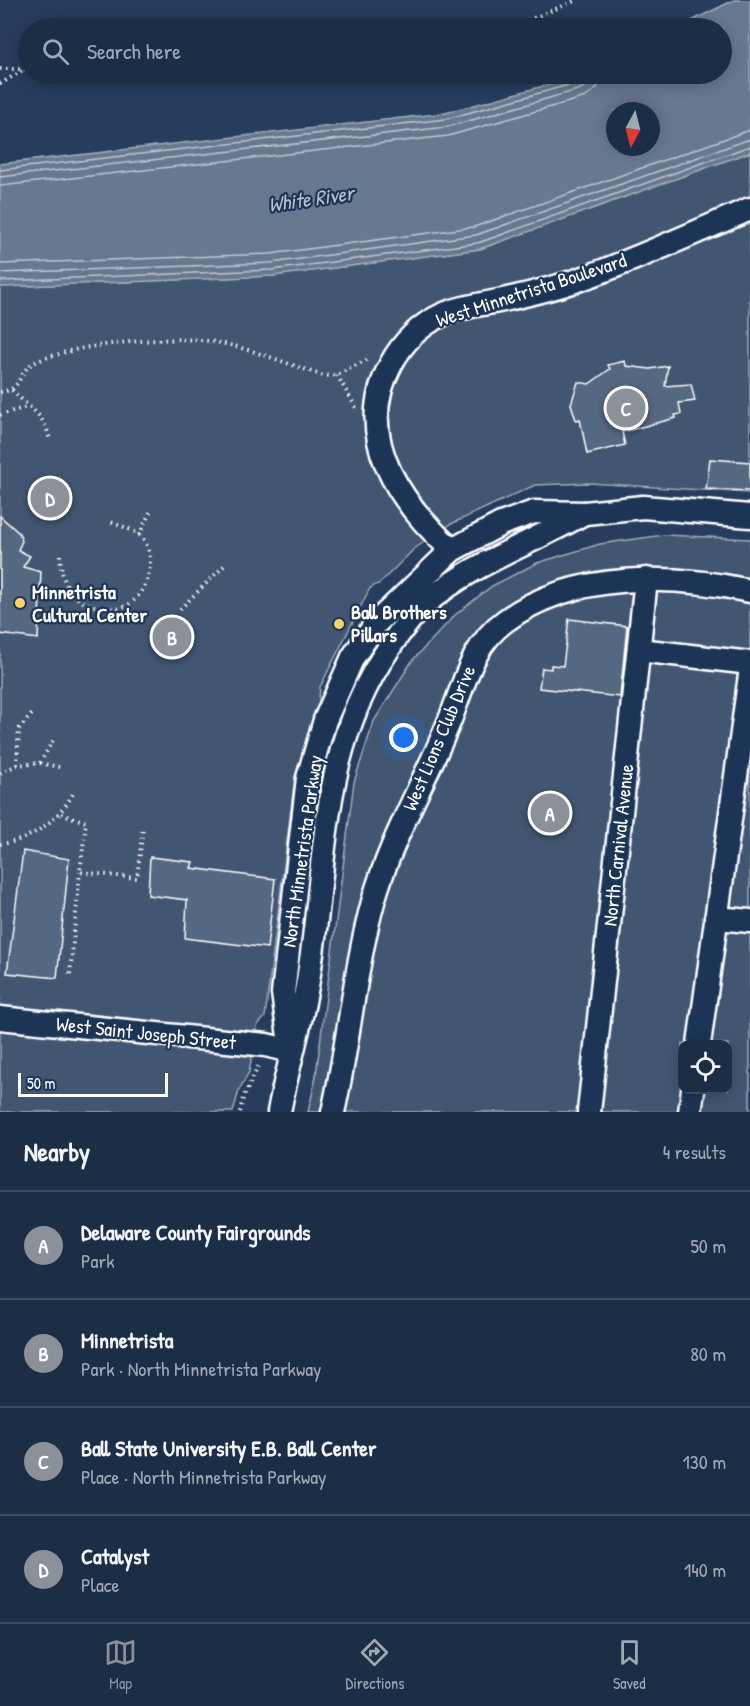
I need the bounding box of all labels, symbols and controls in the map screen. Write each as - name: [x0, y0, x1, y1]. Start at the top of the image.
- search box: [18, 18, 732, 84]
- icon: search: [39, 35, 72, 68]
- text: Search here: [87, 36, 181, 66]
- north arrow: [606, 102, 660, 156]
- water label: White River: [266, 178, 358, 219]
- street label: West Minnetrista Boulevard: [432, 246, 630, 333]
- pin: C: [606, 386, 646, 430]
- pin: D: [31, 476, 70, 520]
- place label: Minnetrista Cultural Center: [32, 578, 147, 628]
- marker: Minnetrista Cultural Center: [13, 596, 27, 610]
- place label: Ball Brothers Pillars: [351, 598, 447, 648]
- pin: B: [152, 614, 192, 660]
- marker: Ball Brothers Pillars: [332, 617, 346, 631]
- street label: West Lions Club Drive: [396, 661, 481, 815]
- your location: [389, 723, 418, 752]
- street label: North Minnetrista Parkway: [275, 753, 328, 949]
- street label: North Carnival Avenue: [596, 763, 639, 927]
- pin: A: [530, 790, 570, 836]
- street label: West Saint Joseph Street: [55, 1010, 238, 1055]
- map controls: [678, 1040, 732, 1094]
- button: locate: [678, 1040, 732, 1094]
- scale bar: [18, 1070, 168, 1098]
- text: 50 m: [27, 1072, 56, 1094]
- text: Nearby: [24, 1134, 90, 1169]
- text: 4 results: [663, 1138, 726, 1165]
- text: Delaware County Fairgrounds: [81, 1217, 311, 1247]
- text: A: [39, 1232, 48, 1259]
- text: 50 m: [690, 1232, 726, 1259]
- text: Park: [81, 1247, 114, 1274]
- text: Minnetrista: [81, 1325, 173, 1355]
- text: B: [38, 1340, 49, 1367]
- text: 80 m: [690, 1340, 726, 1367]
- text: Park · North Minnetrista Parkway: [81, 1355, 321, 1382]
- text: Ball State University E.B. Ball Center: [81, 1433, 377, 1463]
- text: C: [38, 1448, 49, 1475]
- text: 130 m: [683, 1448, 726, 1475]
- text: Place · North Minnetrista Parkway: [81, 1463, 327, 1490]
- text: Catalyst: [81, 1541, 149, 1571]
- text: D: [39, 1556, 48, 1583]
- text: 140 m: [684, 1556, 726, 1583]
- text: Place: [81, 1571, 120, 1598]
- tab: Map: [104, 1636, 137, 1694]
- tab: Directions: [346, 1636, 404, 1694]
- tab: Saved: [613, 1636, 646, 1694]

